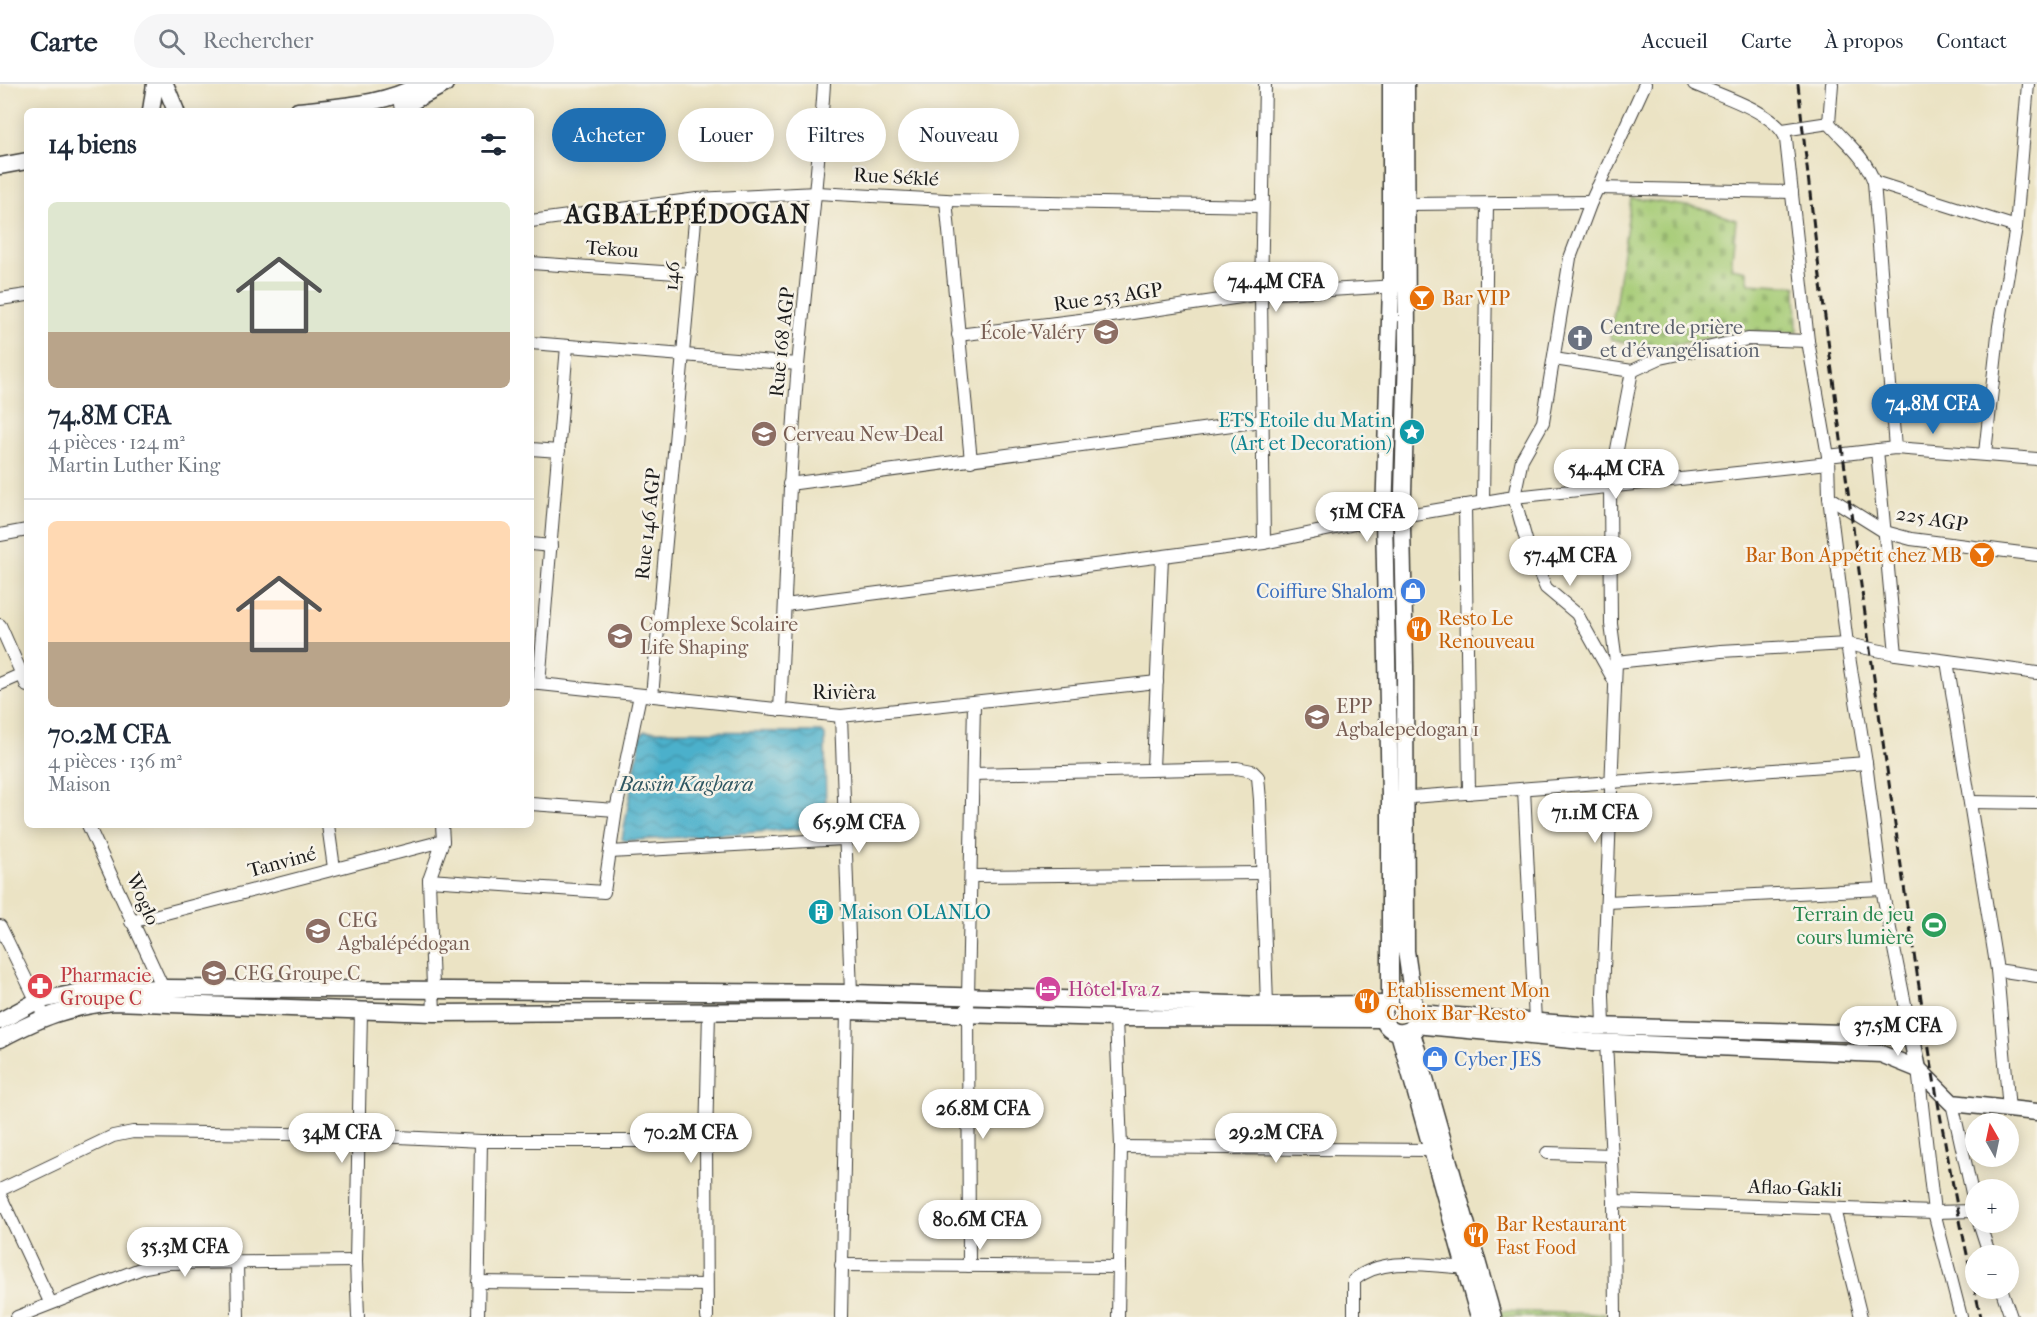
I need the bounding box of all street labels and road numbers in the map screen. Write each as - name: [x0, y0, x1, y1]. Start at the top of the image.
- street label: Rue Séklé: [853, 163, 939, 191]
- street label: Tekou: [585, 236, 640, 262]
- street label: 146: [659, 260, 685, 292]
- street label: Rue 253 AGP: [1052, 278, 1164, 316]
- street label: Rue 168 AGP: [765, 286, 799, 398]
- street label: Rue 146 AGP: [631, 467, 665, 581]
- street label: 225 AGP: [1894, 501, 1970, 537]
- street label: Rivièra: [812, 681, 877, 704]
- street label: Tanviné: [245, 842, 319, 882]
- street label: Woglo: [121, 868, 165, 929]
- street label: Aflao-Gakli: [1747, 1175, 1843, 1201]

